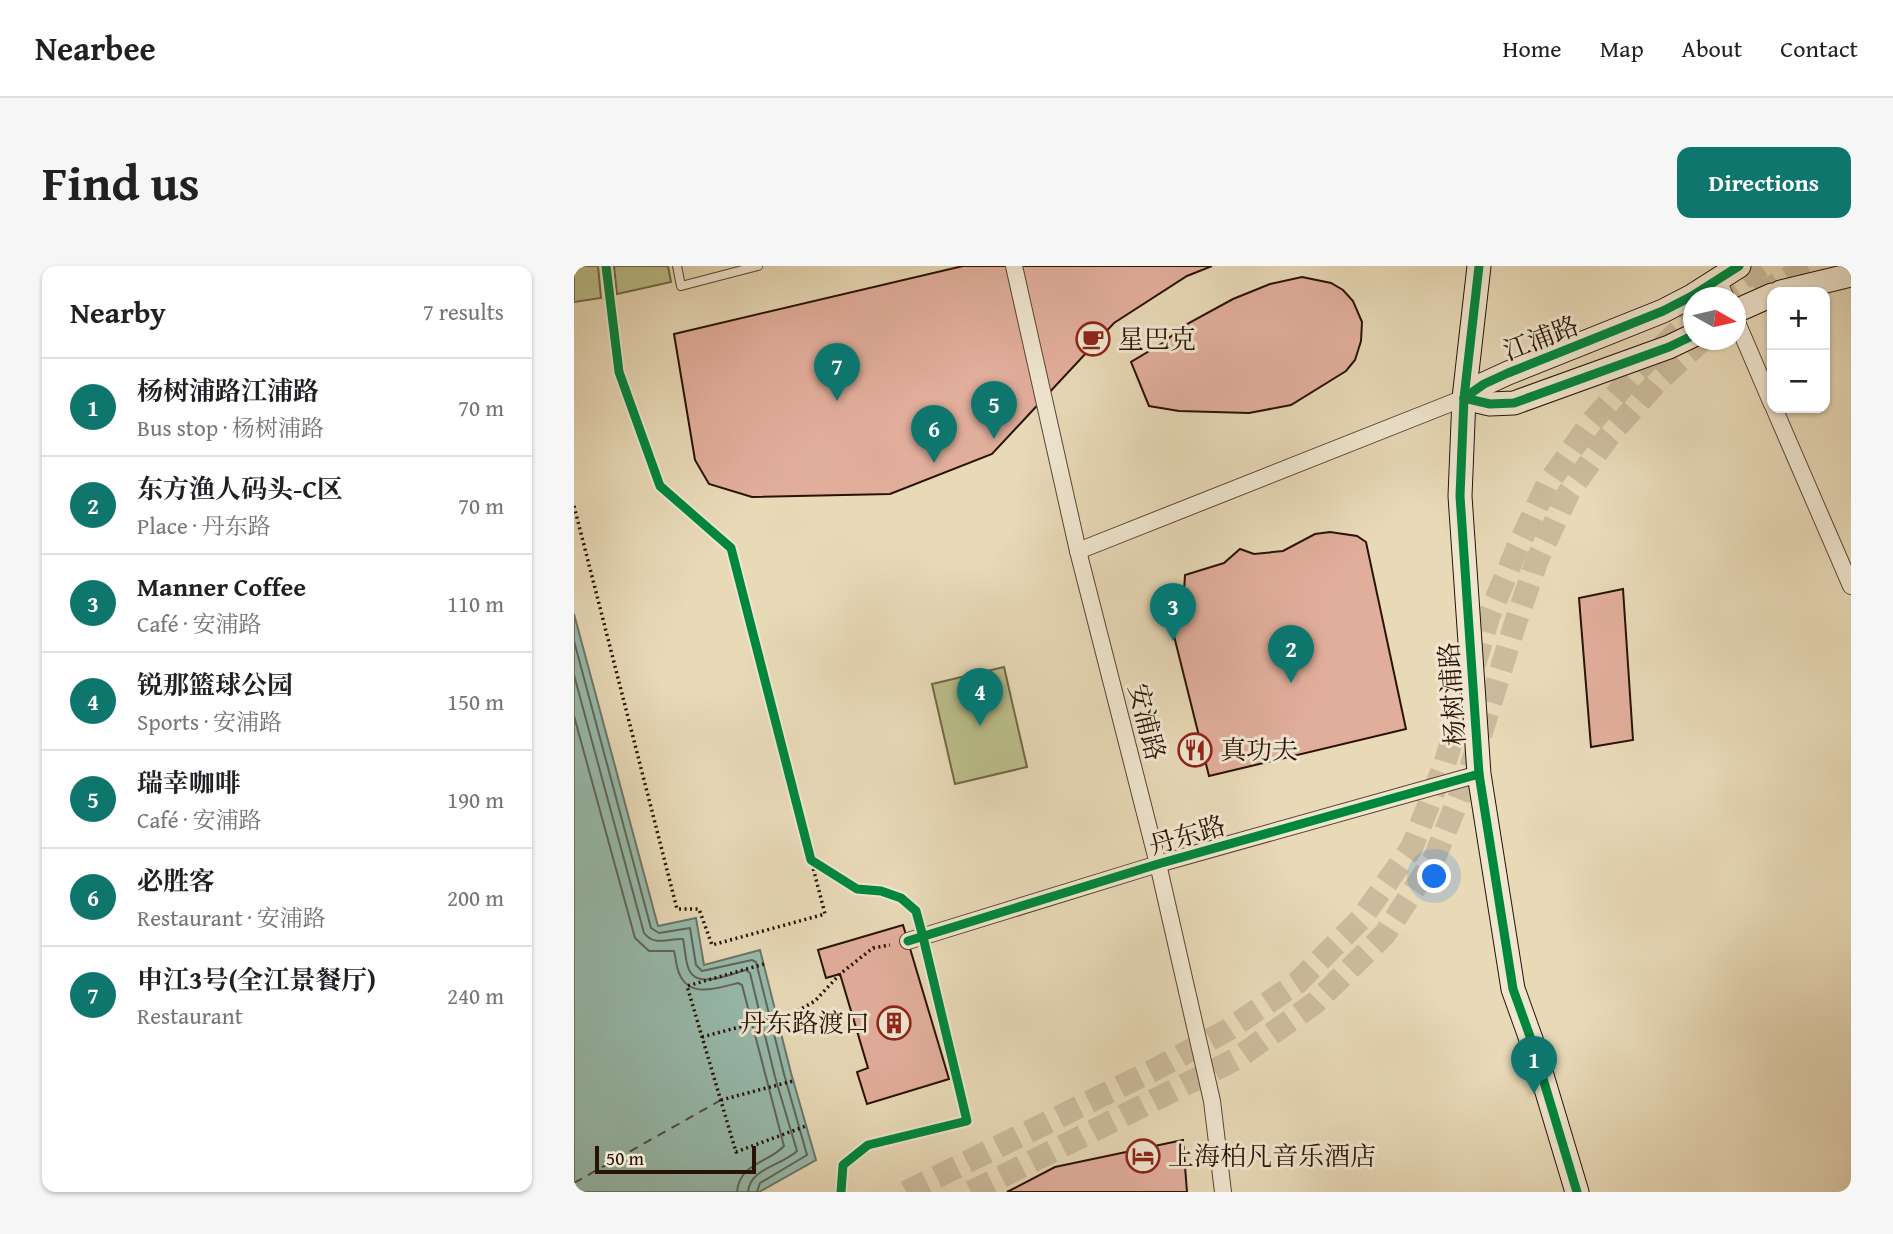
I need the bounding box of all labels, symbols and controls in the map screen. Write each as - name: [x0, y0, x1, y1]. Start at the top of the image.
- text: Nearbee: [35, 24, 156, 72]
- text: Home: [1503, 31, 1562, 66]
- text: Map: [1600, 31, 1644, 66]
- text: About: [1682, 31, 1742, 66]
- text: Contact: [1780, 31, 1858, 66]
- text: Find us: [42, 146, 200, 218]
- button: Directions: [1677, 147, 1851, 218]
- north arrow: [1683, 287, 1746, 350]
- map controls: [1767, 287, 1830, 413]
- button: +: [1767, 287, 1830, 350]
- text: Nearby: [70, 290, 166, 334]
- text: 7 results: [423, 295, 504, 328]
- street label: 江浦路: [1497, 305, 1584, 370]
- place label: 星巴克: [1118, 319, 1196, 358]
- cafe icon: 星巴克: [1074, 320, 1112, 358]
- pin: 7: [814, 343, 860, 401]
- button: −: [1767, 350, 1830, 413]
- text: 杨树浦路江浦路: [137, 371, 319, 410]
- pin: 5: [971, 381, 1017, 439]
- text: 1: [87, 391, 99, 424]
- text: 70 m: [458, 391, 504, 424]
- pin: 6: [911, 405, 957, 463]
- text: Bus stop · 杨树浦路: [137, 411, 324, 444]
- text: 东方渔人码头-C区: [137, 469, 343, 508]
- text: 2: [87, 489, 99, 522]
- text: 70 m: [458, 489, 504, 522]
- text: Place · 丹东路: [137, 509, 271, 542]
- text: Manner Coffee: [137, 567, 306, 606]
- pin: 3: [1150, 583, 1196, 641]
- text: 3: [87, 587, 99, 620]
- text: 110 m: [447, 587, 504, 620]
- text: Café · 安浦路: [137, 607, 262, 640]
- pin: 2: [1268, 625, 1314, 683]
- street label: 杨树浦路: [1428, 641, 1475, 747]
- text: 锐那篮球公园: [137, 665, 293, 704]
- pin: 4: [957, 668, 1003, 726]
- street label: 安浦路: [1119, 679, 1176, 764]
- text: 4: [87, 685, 99, 718]
- text: 150 m: [447, 685, 504, 718]
- text: Sports · 安浦路: [137, 705, 282, 738]
- place label: 真功夫: [1220, 730, 1298, 769]
- restaurant icon: 真功夫: [1176, 731, 1214, 769]
- text: 瑞幸咖啡: [137, 763, 241, 802]
- text: 5: [87, 783, 99, 816]
- text: 190 m: [447, 783, 504, 816]
- text: Café · 安浦路: [137, 803, 262, 836]
- street label: 丹东路: [1144, 805, 1230, 864]
- your location: [1417, 859, 1451, 893]
- text: 必胜客: [137, 861, 215, 900]
- text: 6: [87, 881, 99, 914]
- text: 200 m: [447, 881, 504, 914]
- text: Restaurant · 安浦路: [137, 901, 326, 934]
- text: 申江3号(全江景餐厅): [137, 960, 376, 999]
- text: 7: [87, 979, 99, 1012]
- text: 240 m: [447, 979, 504, 1012]
- text: Restaurant: [137, 999, 243, 1032]
- place label: 丹东路渡口: [740, 1003, 870, 1042]
- building icon: 丹东路渡口: [875, 1004, 913, 1042]
- pin: 1: [1511, 1036, 1557, 1094]
- place label: 上海柏凡音乐酒店: [1168, 1136, 1376, 1175]
- hotel icon: 上海柏凡音乐酒店: [1124, 1137, 1162, 1175]
- scale bar: [595, 1143, 756, 1175]
- text: 50 m: [606, 1144, 644, 1172]

